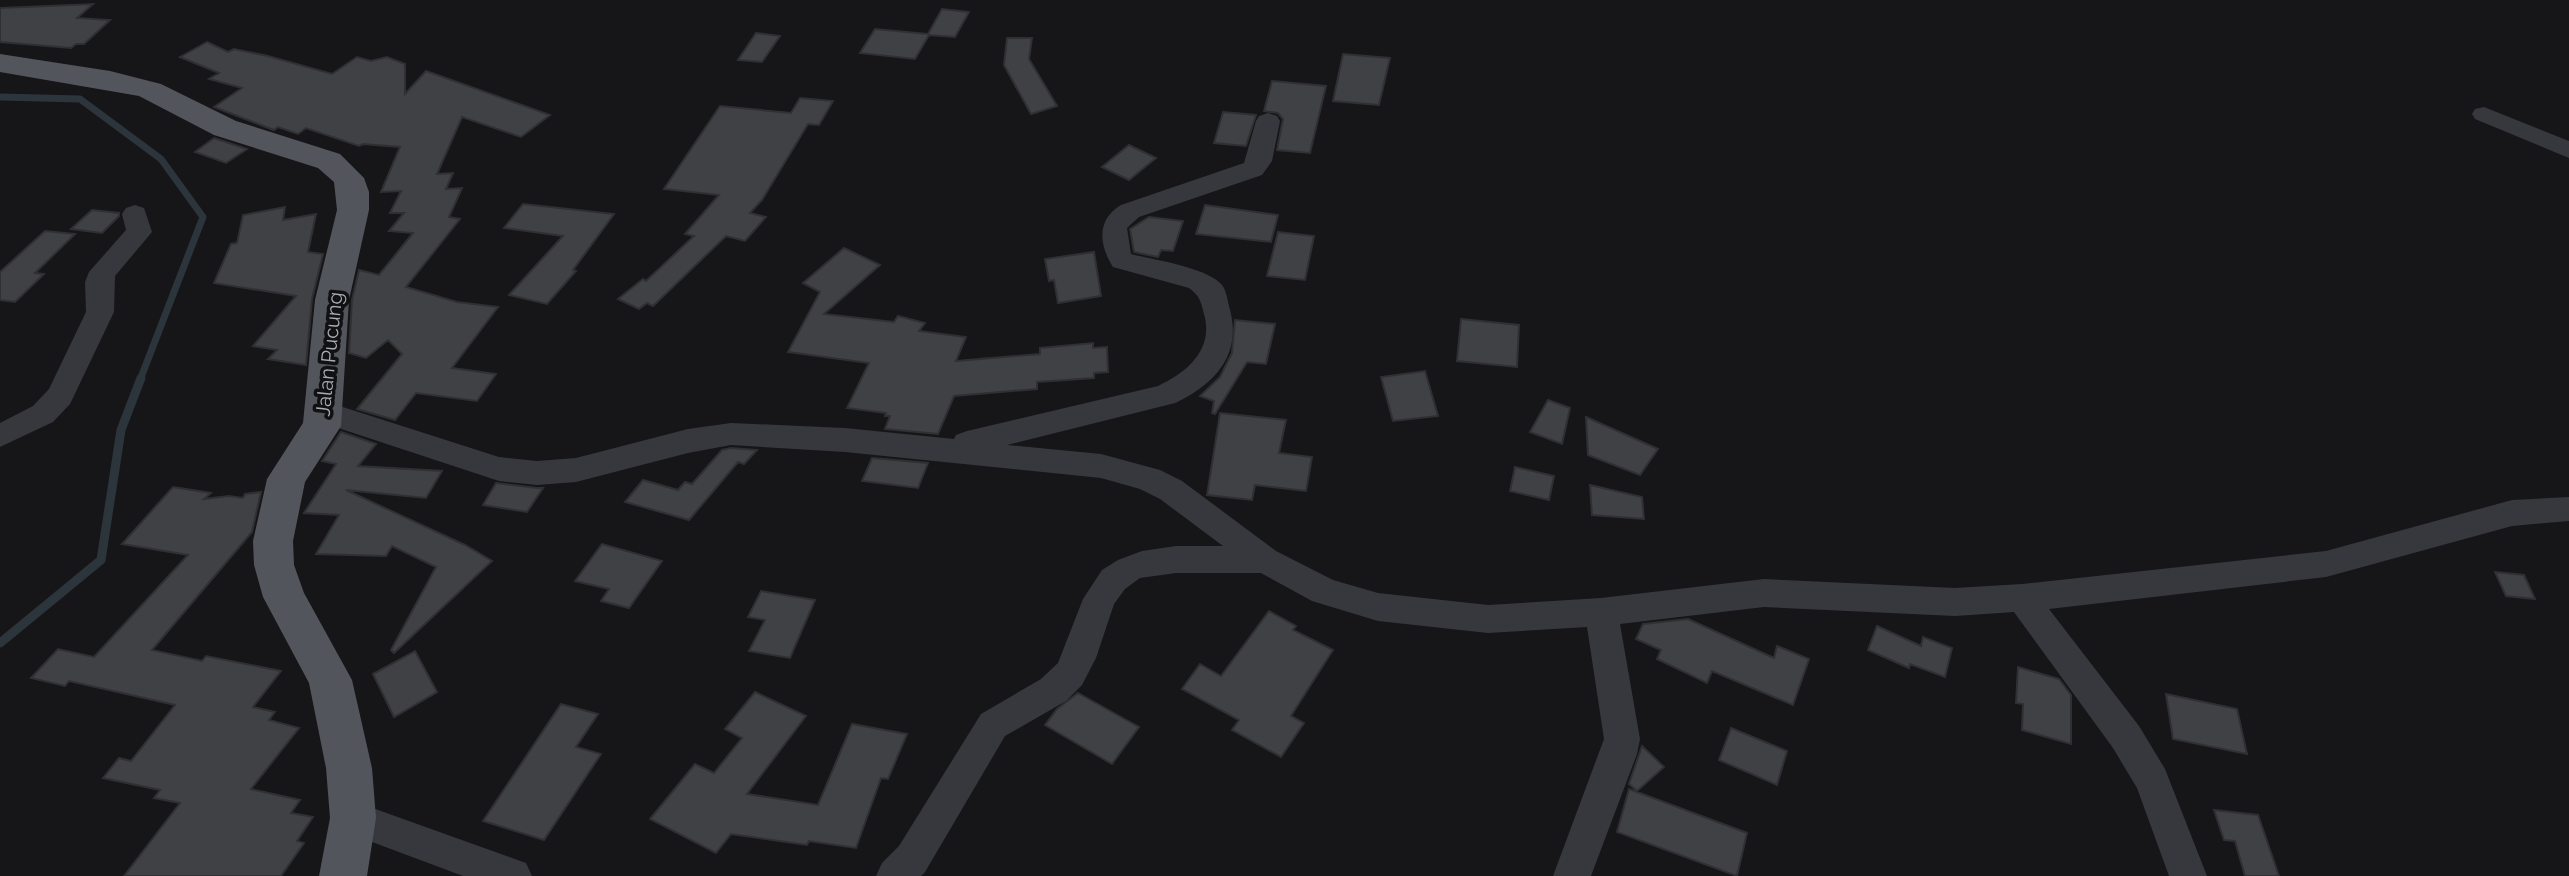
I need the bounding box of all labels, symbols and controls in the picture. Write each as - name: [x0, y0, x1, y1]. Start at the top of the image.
- street label: Jalan Pucung: [311, 291, 347, 417]

